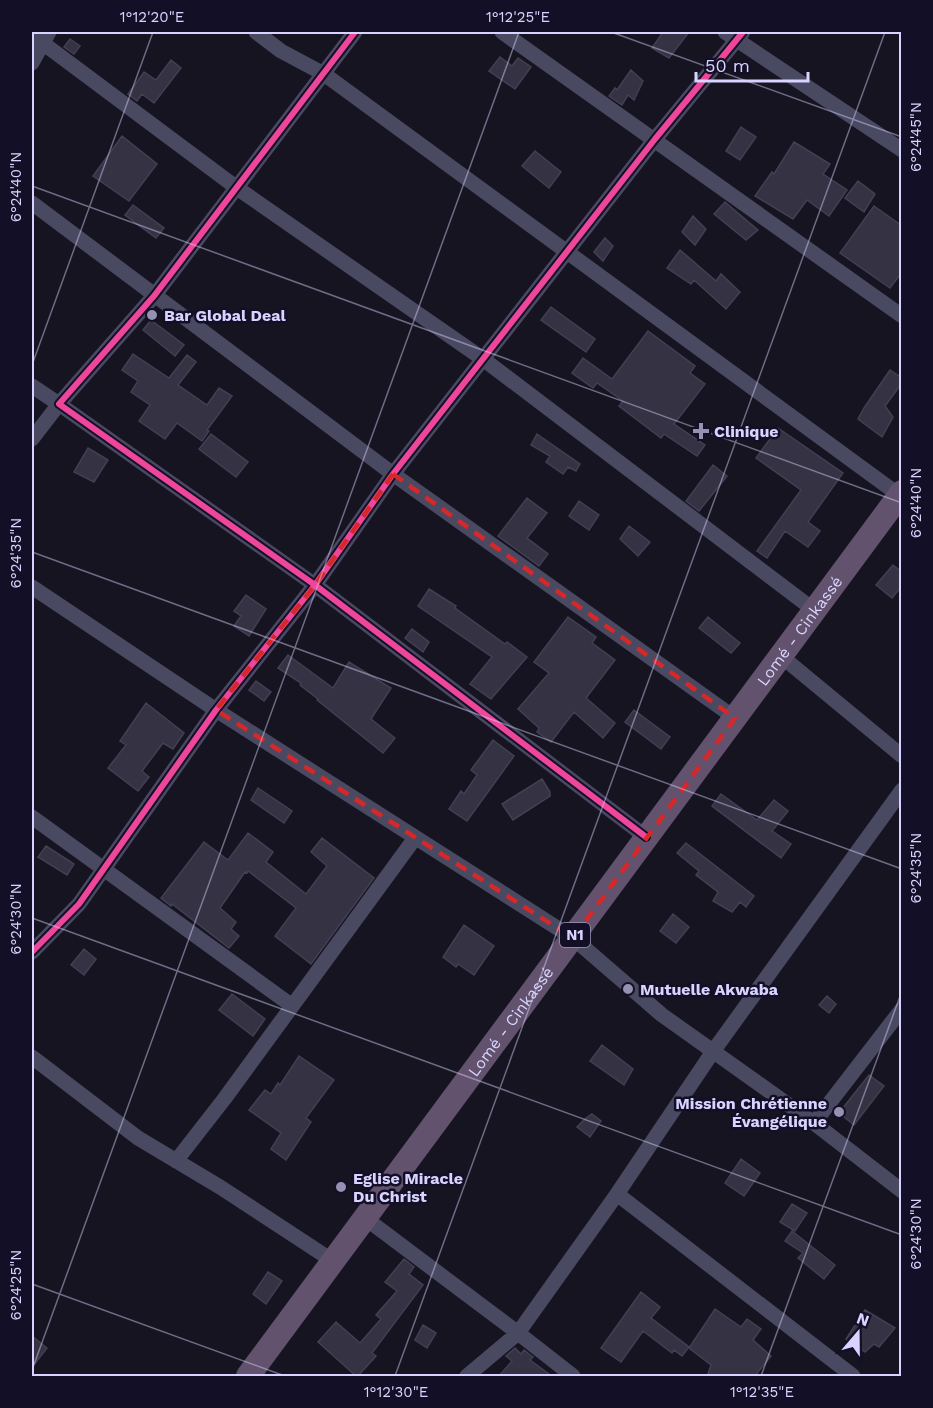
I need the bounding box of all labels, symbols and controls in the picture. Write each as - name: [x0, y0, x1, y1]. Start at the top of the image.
- text: 1°12'20"E: [120, 8, 184, 26]
- text: 1°12'25"E: [486, 8, 550, 26]
- scale bar: [696, 45, 808, 83]
- text: 50 m: [705, 55, 750, 76]
- text: 6°24'45"N: [907, 102, 925, 172]
- text: 6°24'40"N: [7, 152, 25, 222]
- place label: Bar Global Deal: [164, 306, 287, 325]
- marker: Bar Global Deal: [145, 308, 159, 322]
- marker: Clinique: [692, 422, 710, 440]
- place label: Clinique: [714, 422, 779, 441]
- text: 6°24'40"N: [907, 468, 925, 538]
- text: 6°24'35"N: [7, 518, 25, 588]
- street label: Lomé - Cinkassé: [753, 572, 846, 689]
- text: 6°24'35"N: [907, 833, 925, 903]
- text: 6°24'30"N: [7, 883, 25, 955]
- road number: N1: [560, 923, 590, 947]
- street label: Lomé - Cinkassé: [463, 963, 557, 1080]
- place label: Mutuelle Akwaba: [640, 980, 779, 999]
- marker: Mutuelle Akwaba: [621, 982, 635, 996]
- place label: Mission Chrétienne Évangélique: [675, 1094, 827, 1131]
- marker: Mission Chrétienne Évangélique: [832, 1105, 846, 1119]
- place label: Eglise Miracle Du Christ: [353, 1169, 463, 1206]
- marker: Eglise Miracle Du Christ: [334, 1180, 348, 1194]
- text: 6°24'30"N: [907, 1198, 925, 1270]
- text: 6°24'25"N: [7, 1250, 25, 1320]
- north arrow: [828, 1303, 888, 1363]
- text: N: [854, 1308, 872, 1330]
- text: 1°12'30"E: [364, 1383, 428, 1401]
- text: 1°12'35"E: [730, 1383, 794, 1401]

